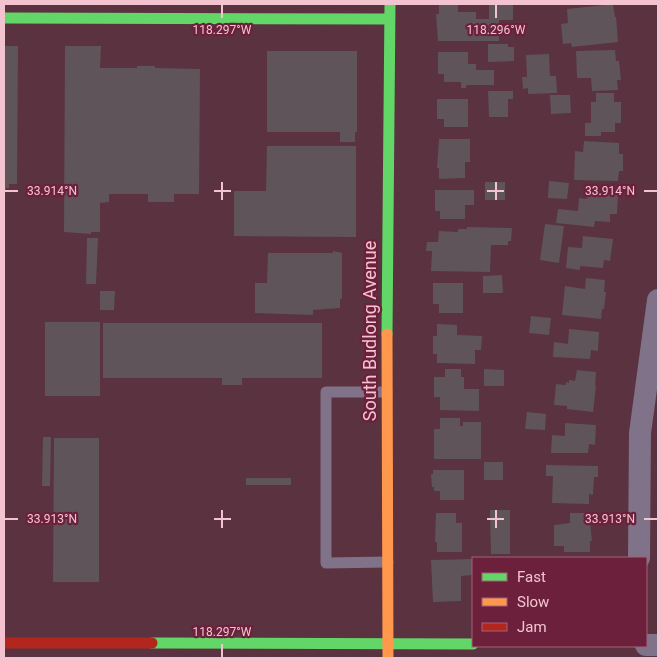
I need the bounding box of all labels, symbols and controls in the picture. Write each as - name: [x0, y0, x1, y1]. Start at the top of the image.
- text: 118.297°W: [193, 23, 252, 37]
- text: 118.296°W: [467, 23, 526, 37]
- text: 33.914°N: [27, 184, 77, 198]
- text: 33.914°N: [585, 184, 635, 198]
- street label: South Budlong Avenue: [359, 241, 380, 421]
- text: 33.913°N: [27, 512, 77, 526]
- text: 33.913°N: [585, 512, 635, 526]
- legend: [472, 557, 647, 647]
- text: Fast: [517, 568, 546, 586]
- text: Slow: [517, 593, 549, 611]
- text: Jam: [517, 618, 547, 636]
- text: 118.297°W: [193, 625, 252, 639]

